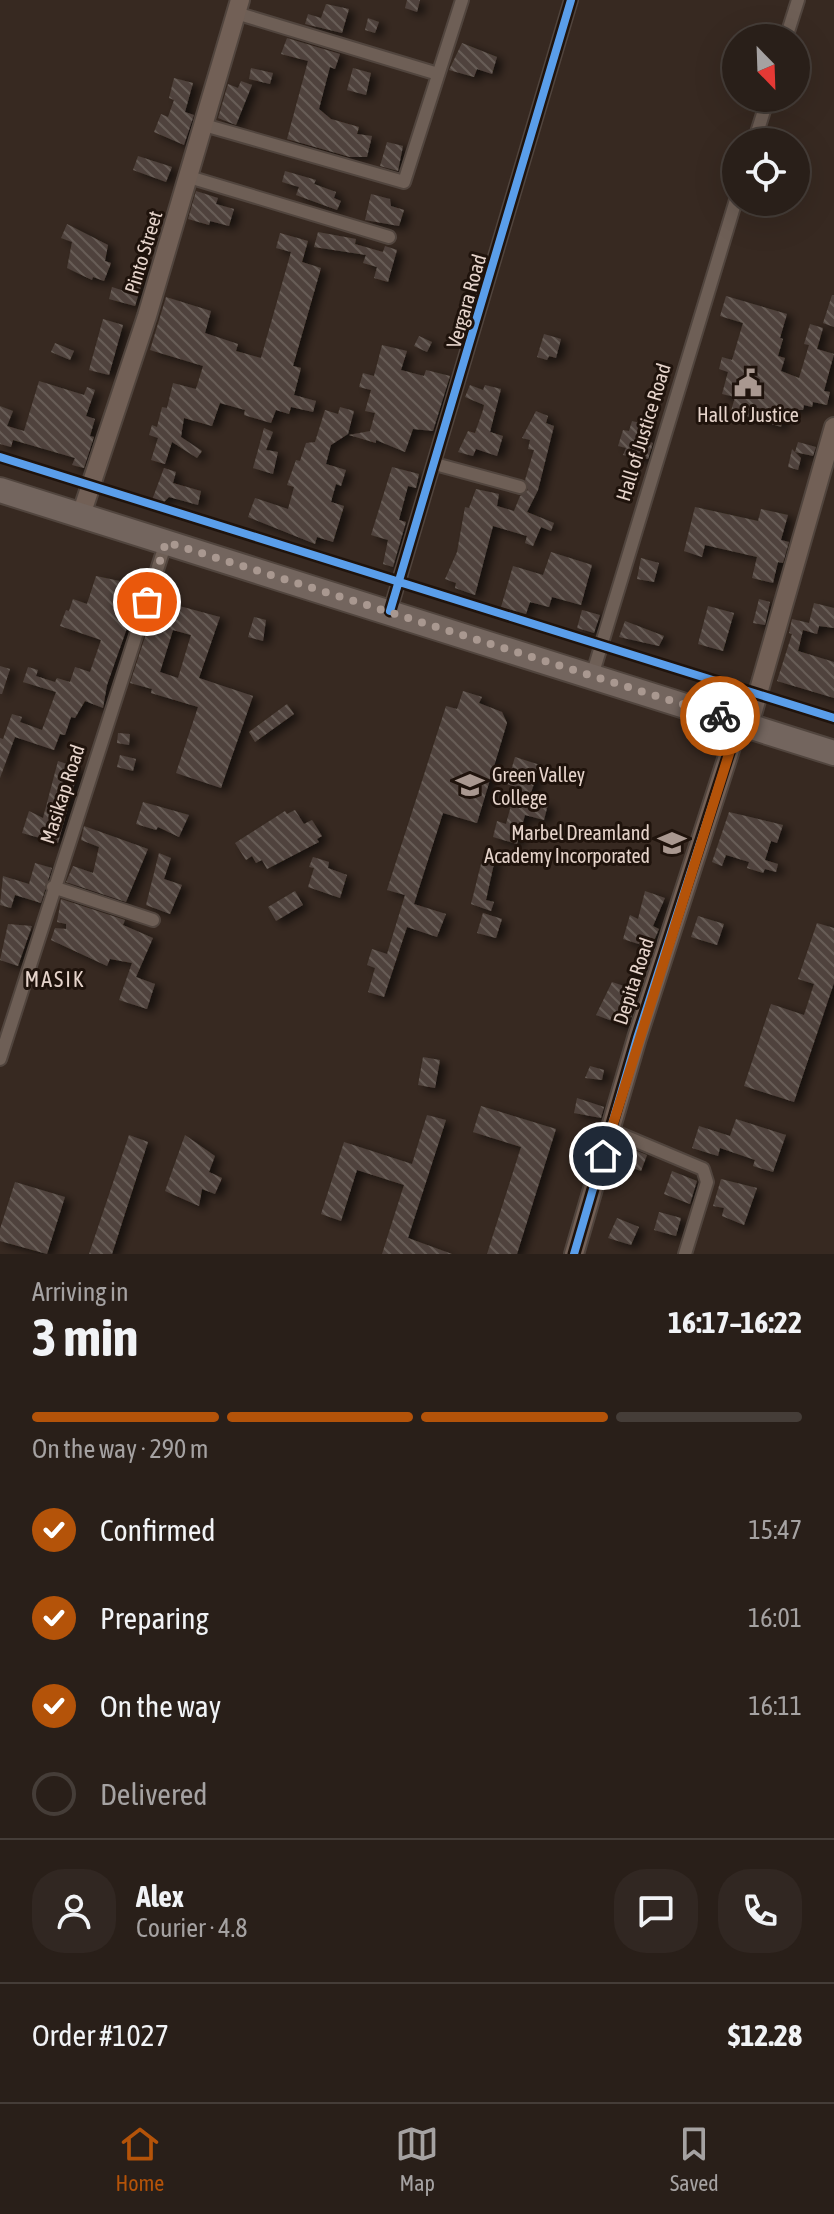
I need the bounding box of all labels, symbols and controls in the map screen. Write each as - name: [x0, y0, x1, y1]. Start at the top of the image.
- north arrow: [722, 24, 810, 112]
- map controls: [722, 24, 810, 216]
- button: locate: [722, 128, 810, 216]
- street label: Pinto Street: [120, 208, 167, 296]
- street label: Vergara Road: [442, 251, 490, 351]
- street label: Hall of Justice Road: [611, 360, 675, 504]
- public building icon: Hall of Justice: [733, 368, 763, 398]
- place label: Hall of Justice: [697, 403, 799, 426]
- pin: [113, 568, 181, 636]
- icon: bag: [125, 580, 169, 624]
- courier: [680, 676, 760, 756]
- icon: bike: [698, 694, 742, 738]
- street label: Masikap Road: [35, 742, 89, 846]
- place label: Green Valley College: [492, 763, 585, 809]
- school or university icon: Green Valley College: [455, 770, 485, 800]
- place label: Marbel Dreamland Academy Incorporated: [484, 821, 650, 867]
- school or university icon: Marbel Dreamland Academy Incorporated: [657, 828, 687, 858]
- street label: Depita Road: [608, 934, 658, 1028]
- district label: MASIK: [24, 966, 86, 992]
- pin: [569, 1122, 637, 1190]
- icon: home: [581, 1134, 625, 1178]
- text: Arriving in: [32, 1277, 129, 1307]
- text: 16:17–16:22: [668, 1305, 802, 1339]
- text: 3 min: [32, 1307, 138, 1367]
- text: On the way · 290 m: [32, 1434, 209, 1464]
- icon: check: [32, 1508, 76, 1552]
- text: Confirmed: [100, 1513, 215, 1547]
- text: 15:47: [748, 1515, 802, 1545]
- icon: check: [32, 1596, 76, 1640]
- text: Preparing: [100, 1601, 209, 1635]
- text: 16:01: [748, 1603, 802, 1633]
- icon: check: [32, 1684, 76, 1728]
- text: On the way: [100, 1689, 221, 1723]
- text: 16:11: [748, 1691, 802, 1721]
- text: Delivered: [100, 1777, 208, 1811]
- button: person: [32, 1869, 116, 1953]
- button: chat: [614, 1869, 698, 1953]
- button: phone: [718, 1869, 802, 1953]
- text: Alex: [136, 1879, 184, 1913]
- text: Courier · 4.8: [136, 1913, 247, 1943]
- text: Order #1027: [32, 2018, 169, 2052]
- text: $12.28: [728, 2018, 802, 2052]
- tab: Home: [115, 2122, 164, 2196]
- tab: Map: [395, 2122, 439, 2196]
- tab: Saved: [670, 2122, 719, 2196]

